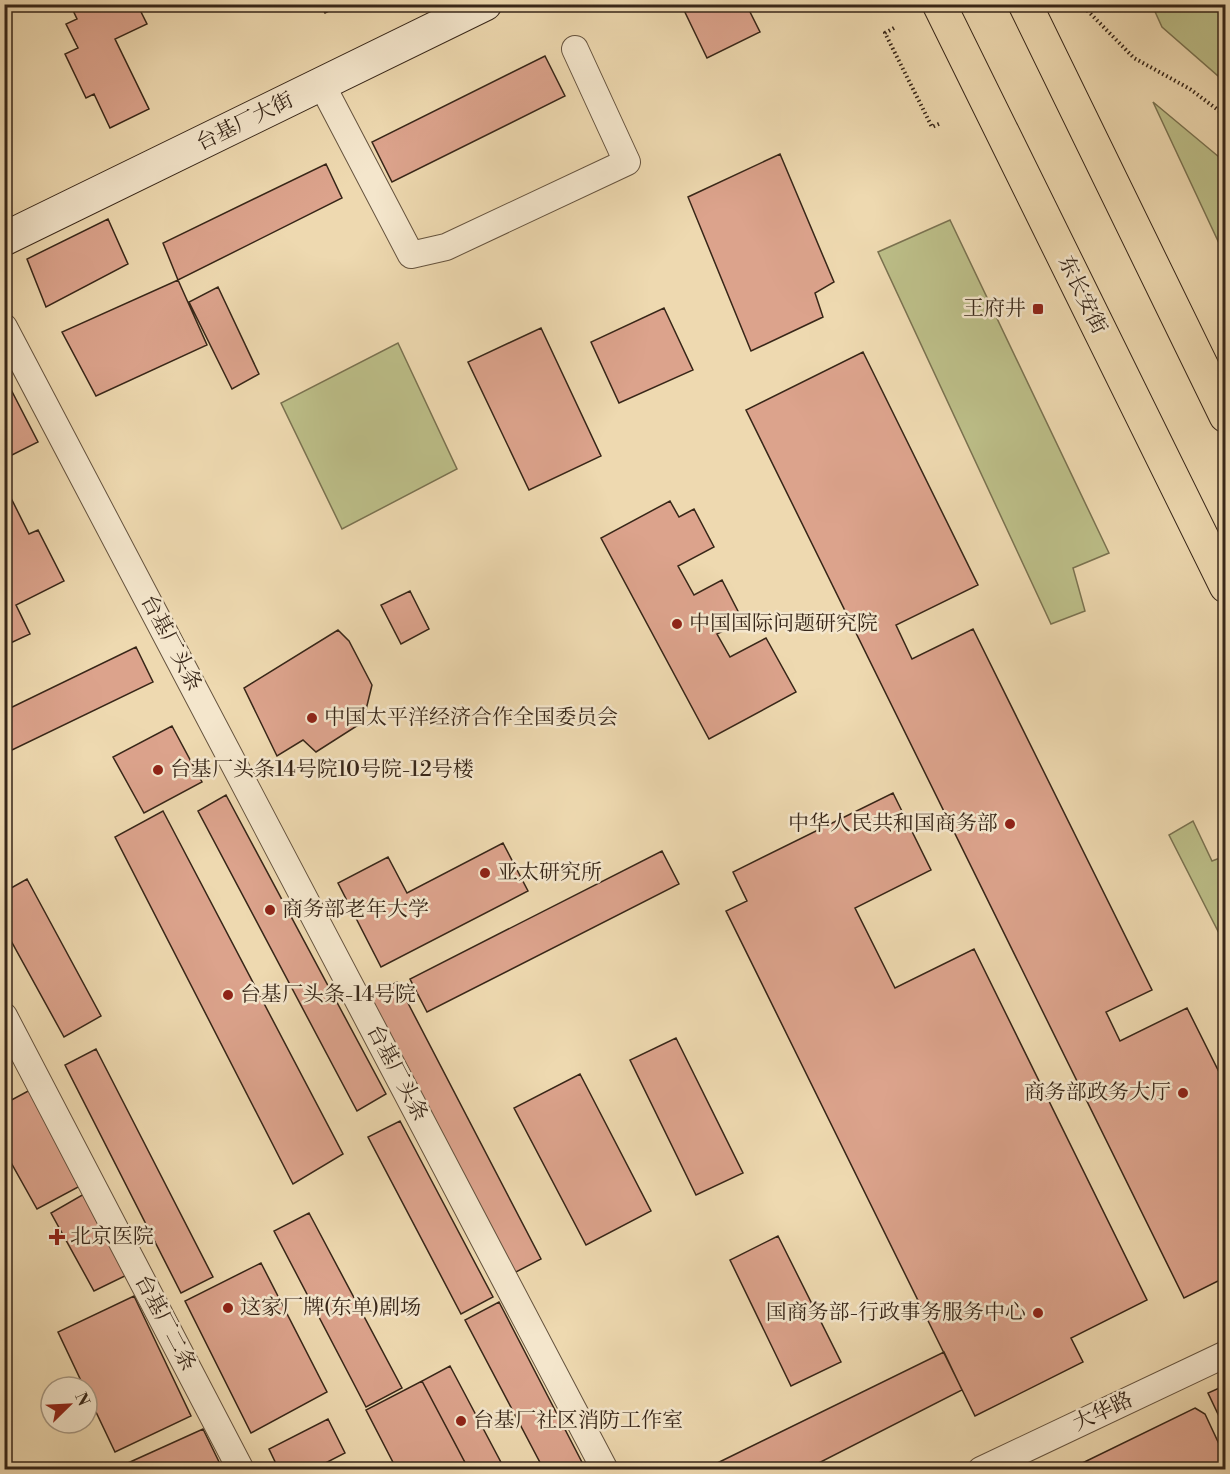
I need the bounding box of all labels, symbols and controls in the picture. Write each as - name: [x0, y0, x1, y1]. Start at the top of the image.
- street label: 台基厂大街: [192, 87, 298, 157]
- street label: 东长安街: [1052, 252, 1112, 338]
- place label: 王府井: [963, 296, 1026, 322]
- marker: 王府井: [1031, 302, 1045, 316]
- street label: 台基厂头条: [135, 591, 207, 695]
- place label: 中国国际问题研究院: [689, 611, 878, 637]
- marker: 中国国际问题研究院: [670, 617, 684, 631]
- place label: 中国太平洋经济合作全国委员会: [324, 705, 618, 731]
- marker: 中国太平洋经济合作全国委员会: [305, 711, 319, 725]
- place label: 台基厂头条14号院10号院-12号楼: [170, 757, 474, 783]
- marker: 台基厂头条14号院10号院-12号楼: [151, 763, 165, 777]
- place label: 中华人民共和国商务部: [788, 811, 998, 837]
- marker: 中华人民共和国商务部: [1003, 817, 1017, 831]
- place label: 亚太研究所: [497, 860, 602, 886]
- marker: 亚太研究所: [478, 866, 492, 880]
- place label: 商务部老年大学: [282, 897, 429, 923]
- marker: 商务部老年大学: [263, 903, 277, 917]
- place label: 台基厂头条-14号院: [240, 982, 416, 1008]
- marker: 台基厂头条-14号院: [221, 988, 235, 1002]
- street label: 台基厂头条: [361, 1021, 433, 1125]
- place label: 商务部政务大厅: [1024, 1080, 1171, 1106]
- marker: 商务部政务大厅: [1176, 1086, 1190, 1100]
- place label: 北京医院: [70, 1224, 154, 1250]
- marker: 北京医院: [48, 1228, 66, 1246]
- street label: 台基厂二条: [129, 1271, 201, 1375]
- place label: 这家厂牌(东单)剧场: [240, 1295, 421, 1321]
- place label: 国商务部-行政事务服务中心: [766, 1300, 1026, 1326]
- marker: 这家厂牌(东单)剧场: [221, 1301, 235, 1315]
- marker: 国商务部-行政事务服务中心: [1031, 1306, 1045, 1320]
- north arrow: [39, 1375, 99, 1435]
- street label: 大华路: [1069, 1387, 1137, 1437]
- text: N: [70, 1389, 94, 1409]
- place label: 台基厂社区消防工作室: [473, 1408, 683, 1434]
- marker: 台基厂社区消防工作室: [454, 1414, 468, 1428]

